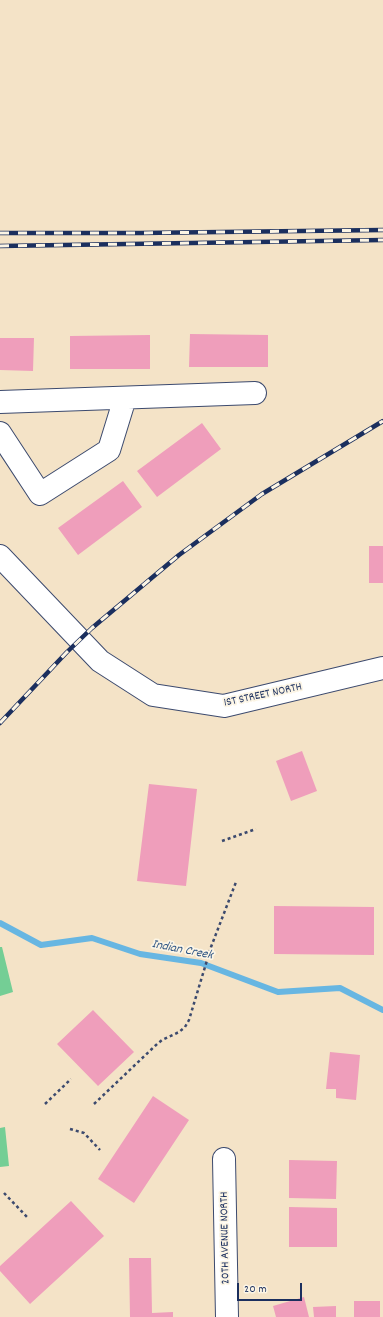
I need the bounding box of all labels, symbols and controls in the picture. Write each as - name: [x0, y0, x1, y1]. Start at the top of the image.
- street label: 1ST STREET NORTH: [223, 681, 303, 711]
- water label: Indian Creek: [150, 937, 214, 965]
- street label: 20TH AVENUE NORTH: [218, 1192, 234, 1284]
- scale bar: [239, 1275, 304, 1301]
- text: 20 m: [244, 1281, 267, 1298]

